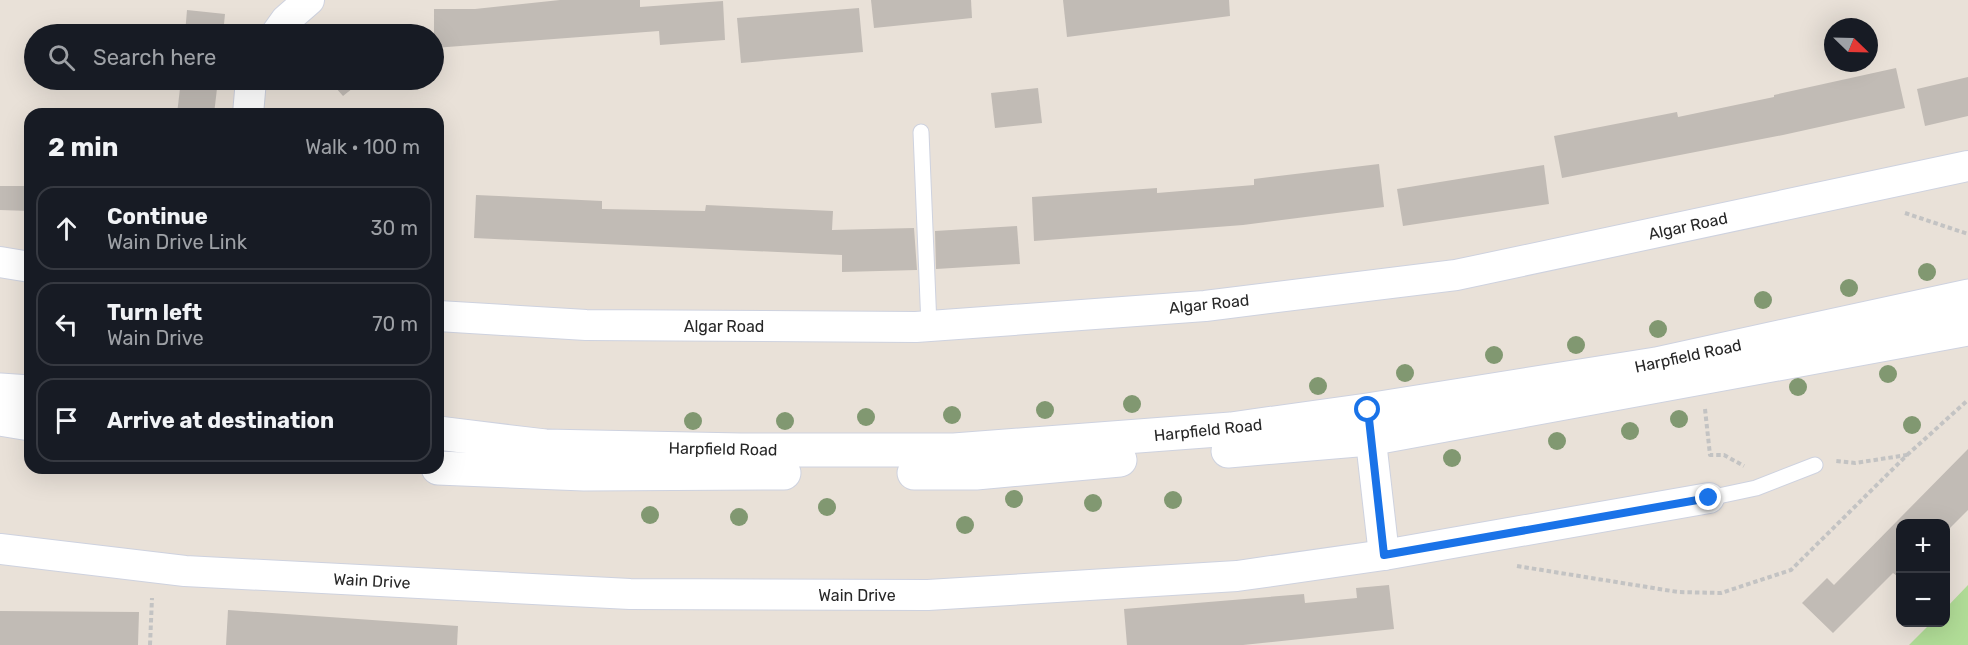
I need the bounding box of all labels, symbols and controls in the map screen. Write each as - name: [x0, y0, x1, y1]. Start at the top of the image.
- north arrow: [1824, 18, 1878, 72]
- search box: [24, 24, 444, 90]
- icon: search: [45, 41, 78, 74]
- text: Search here: [93, 44, 216, 71]
- text: 2 min: [48, 132, 118, 163]
- text: Walk · 100 m: [305, 135, 420, 159]
- text: Continue: [107, 203, 208, 230]
- street label: Algar Road: [1647, 208, 1729, 244]
- icon: ahead: [50, 212, 83, 245]
- text: 30 m: [371, 216, 418, 240]
- text: Wain Drive Link: [107, 230, 247, 254]
- street label: Algar Road: [1168, 290, 1250, 318]
- text: Turn left: [107, 299, 202, 326]
- icon: left: [50, 308, 83, 341]
- text: 70 m: [372, 312, 418, 336]
- street label: Algar Road: [684, 317, 764, 336]
- text: Wain Drive: [107, 326, 204, 350]
- street label: Harpfield Road: [1633, 335, 1743, 377]
- route start: [1354, 396, 1380, 422]
- icon: arrive: [50, 404, 83, 437]
- text: Arrive at destination: [107, 407, 334, 434]
- street label: Harpfield Road: [1153, 415, 1263, 445]
- street label: Harpfield Road: [668, 439, 778, 459]
- route end: [1695, 484, 1721, 510]
- map controls: [1896, 519, 1950, 627]
- button: +: [1896, 519, 1950, 573]
- street label: Wain Drive: [333, 569, 411, 593]
- button: −: [1896, 573, 1950, 627]
- street label: Wain Drive: [818, 586, 896, 605]

